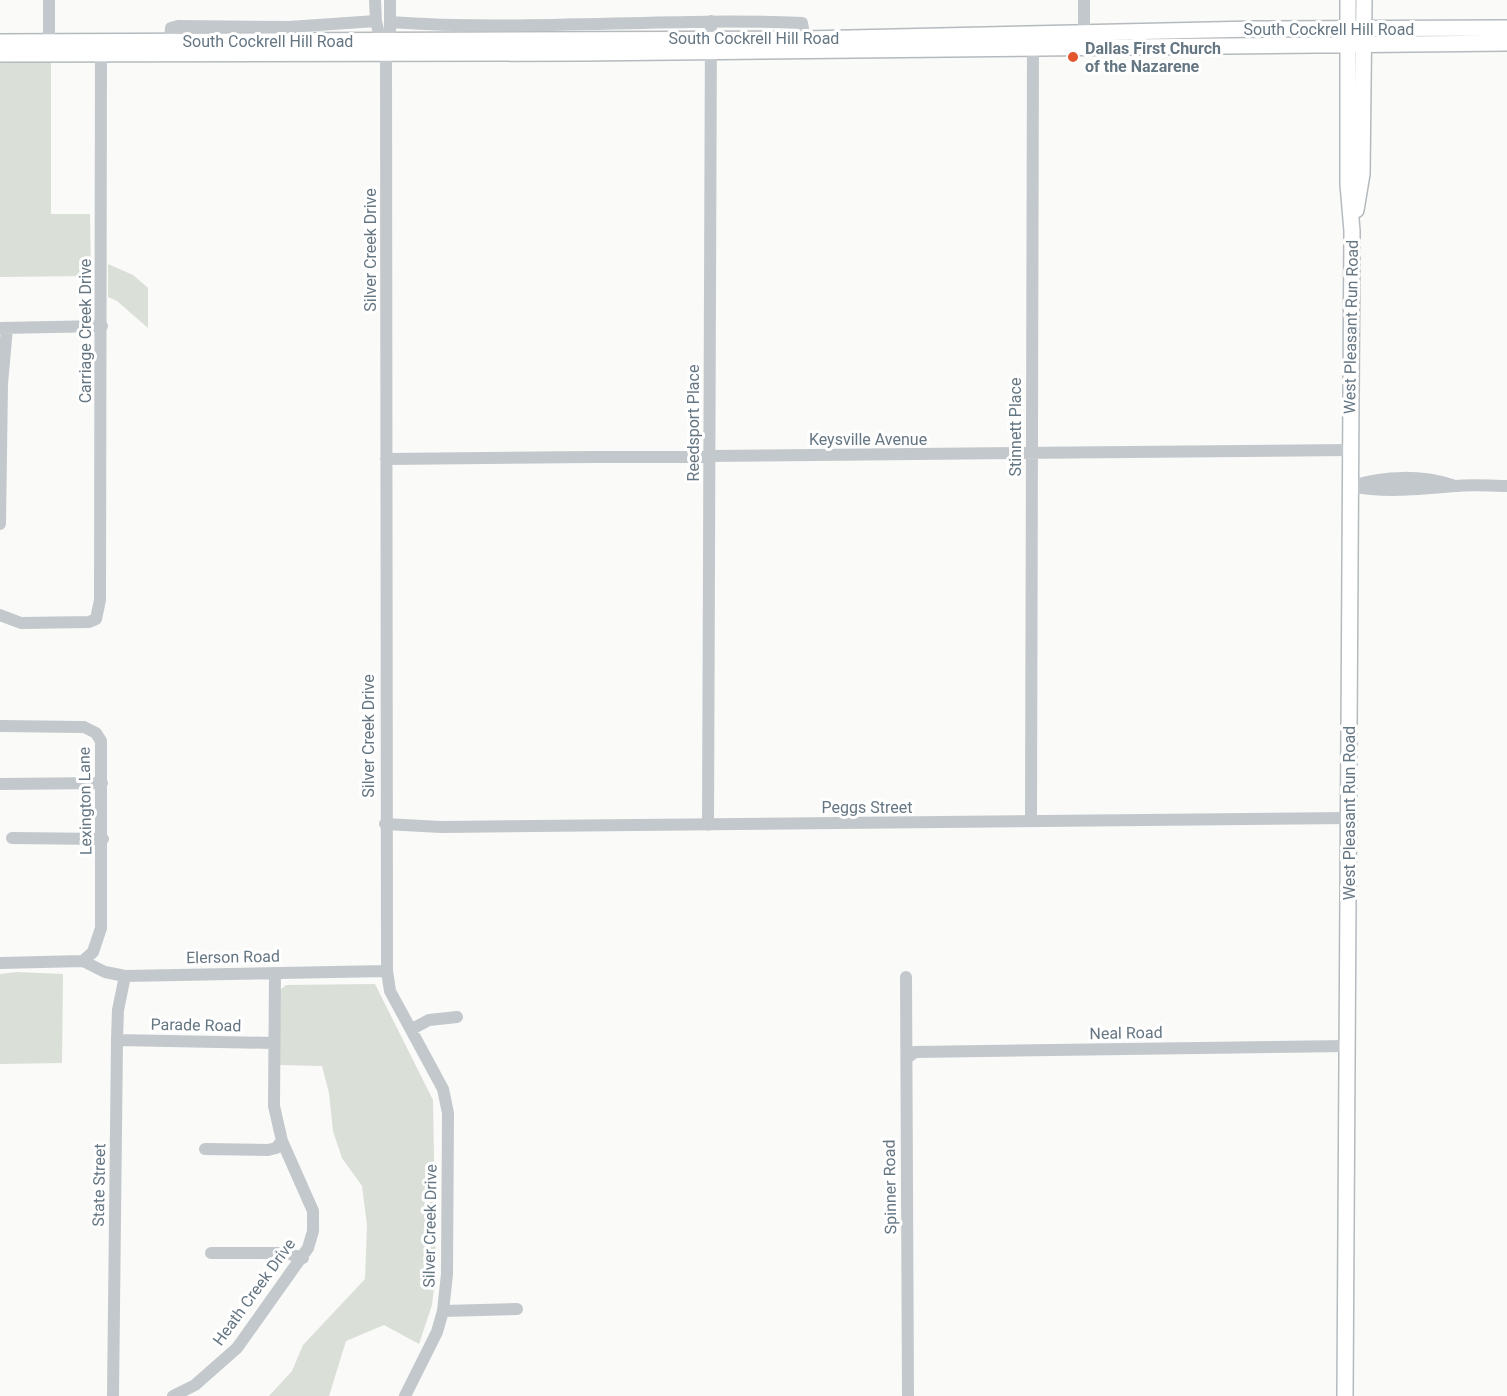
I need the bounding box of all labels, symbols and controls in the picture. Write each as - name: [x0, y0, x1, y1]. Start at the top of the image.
- street label: South Cockrell Hill Road: [1244, 20, 1414, 39]
- street label: South Cockrell Hill Road: [669, 29, 839, 48]
- street label: South Cockrell Hill Road: [183, 32, 353, 51]
- place label: Dallas First Church of the Nazarene: [1085, 39, 1221, 76]
- marker: Dallas First Church of the Nazarene: [1066, 50, 1080, 64]
- street label: Silver Creek Drive: [361, 188, 380, 312]
- street label: West Pleasant Run Road: [1340, 240, 1362, 414]
- street label: Carriage Creek Drive: [76, 259, 95, 403]
- street label: Reedsport Place: [684, 365, 703, 481]
- street label: Stinnett Place: [1006, 378, 1025, 476]
- street label: Keysville Avenue: [809, 430, 927, 449]
- street label: Silver Creek Drive: [359, 674, 378, 798]
- street label: West Pleasant Run Road: [1340, 726, 1359, 900]
- street label: Lexington Lane: [75, 747, 95, 855]
- street label: Peggs Street: [822, 798, 912, 817]
- street label: Elerson Road: [186, 947, 280, 967]
- street label: Parade Road: [150, 1015, 242, 1035]
- street label: Neal Road: [1089, 1023, 1163, 1043]
- street label: Spinner Road: [880, 1140, 900, 1234]
- street label: State Street: [89, 1143, 109, 1227]
- street label: Silver Creek Drive: [419, 1164, 441, 1288]
- street label: Heath Creek Drive: [209, 1235, 299, 1349]

